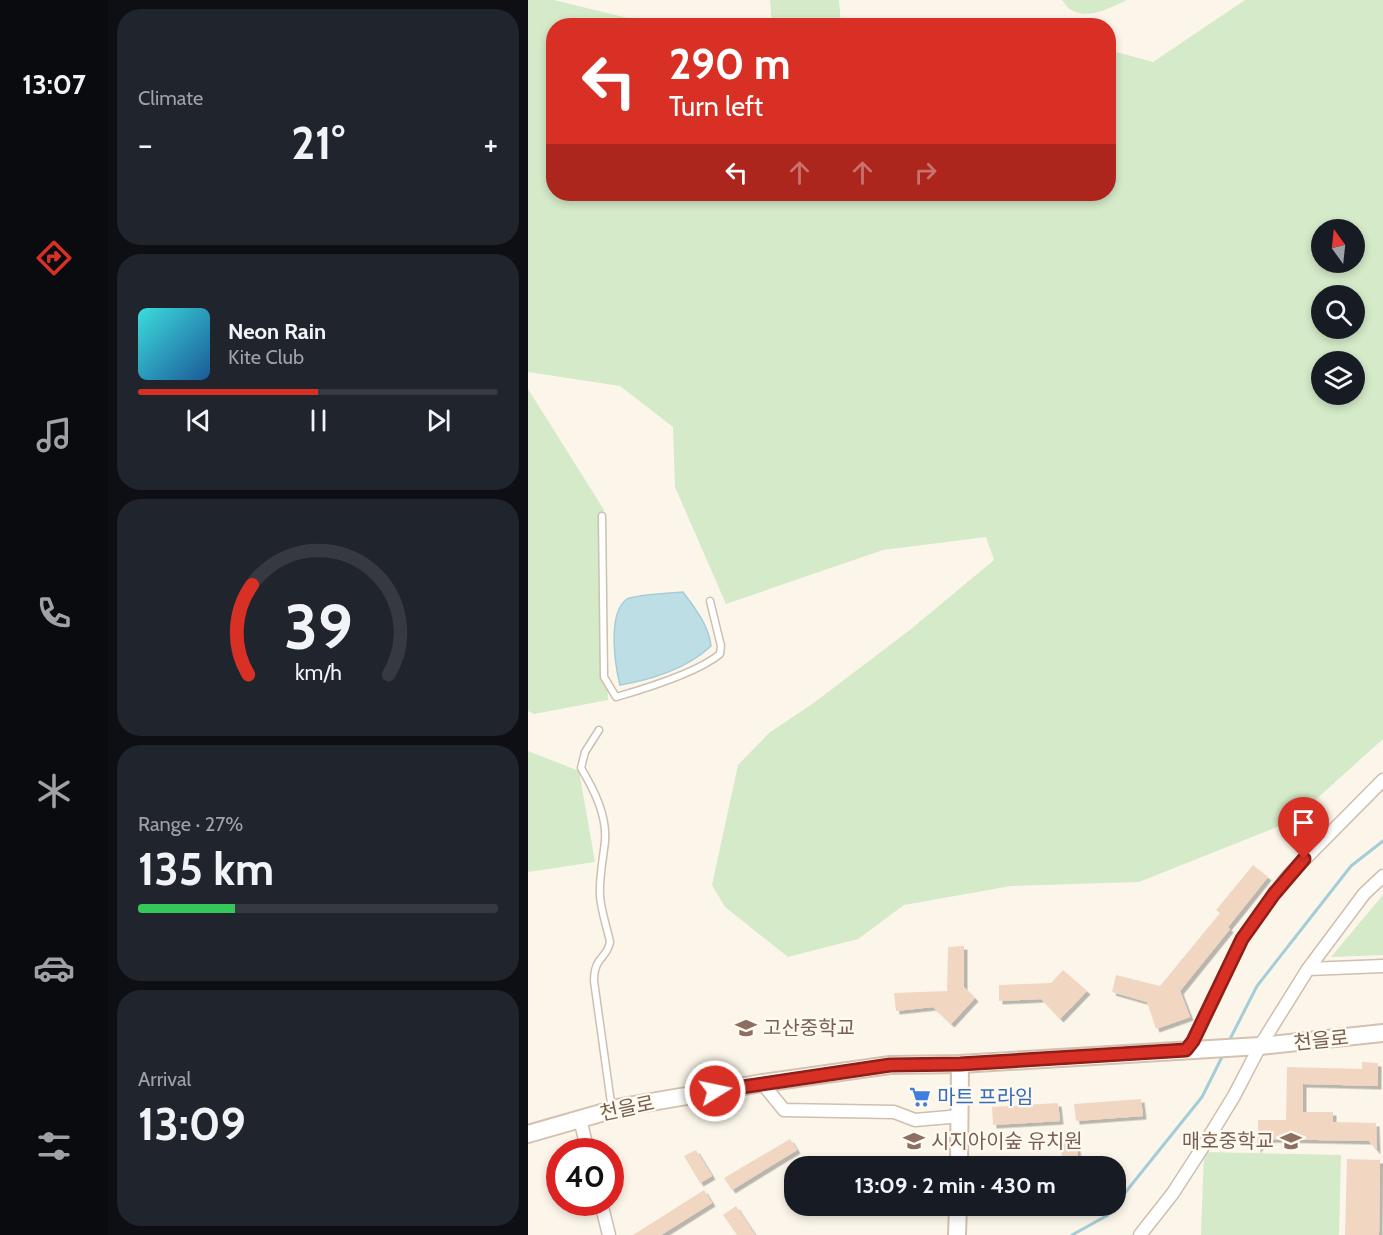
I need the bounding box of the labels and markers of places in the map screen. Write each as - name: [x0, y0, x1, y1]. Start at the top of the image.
- pin: [1278, 797, 1329, 859]
- school or university icon: 고산중학교: [734, 1016, 758, 1040]
- place label: 고산중학교: [763, 1016, 855, 1040]
- supermarket icon: 마트 프라임: [908, 1085, 932, 1109]
- place label: 마트 프라임: [937, 1085, 1034, 1109]
- school or university icon: 시지아이숲 유치원: [902, 1129, 926, 1153]
- place label: 시지아이숲 유치원: [931, 1129, 1083, 1153]
- place label: 매호중학교: [1182, 1129, 1274, 1153]
- school or university icon: 매호중학교: [1279, 1129, 1303, 1153]

